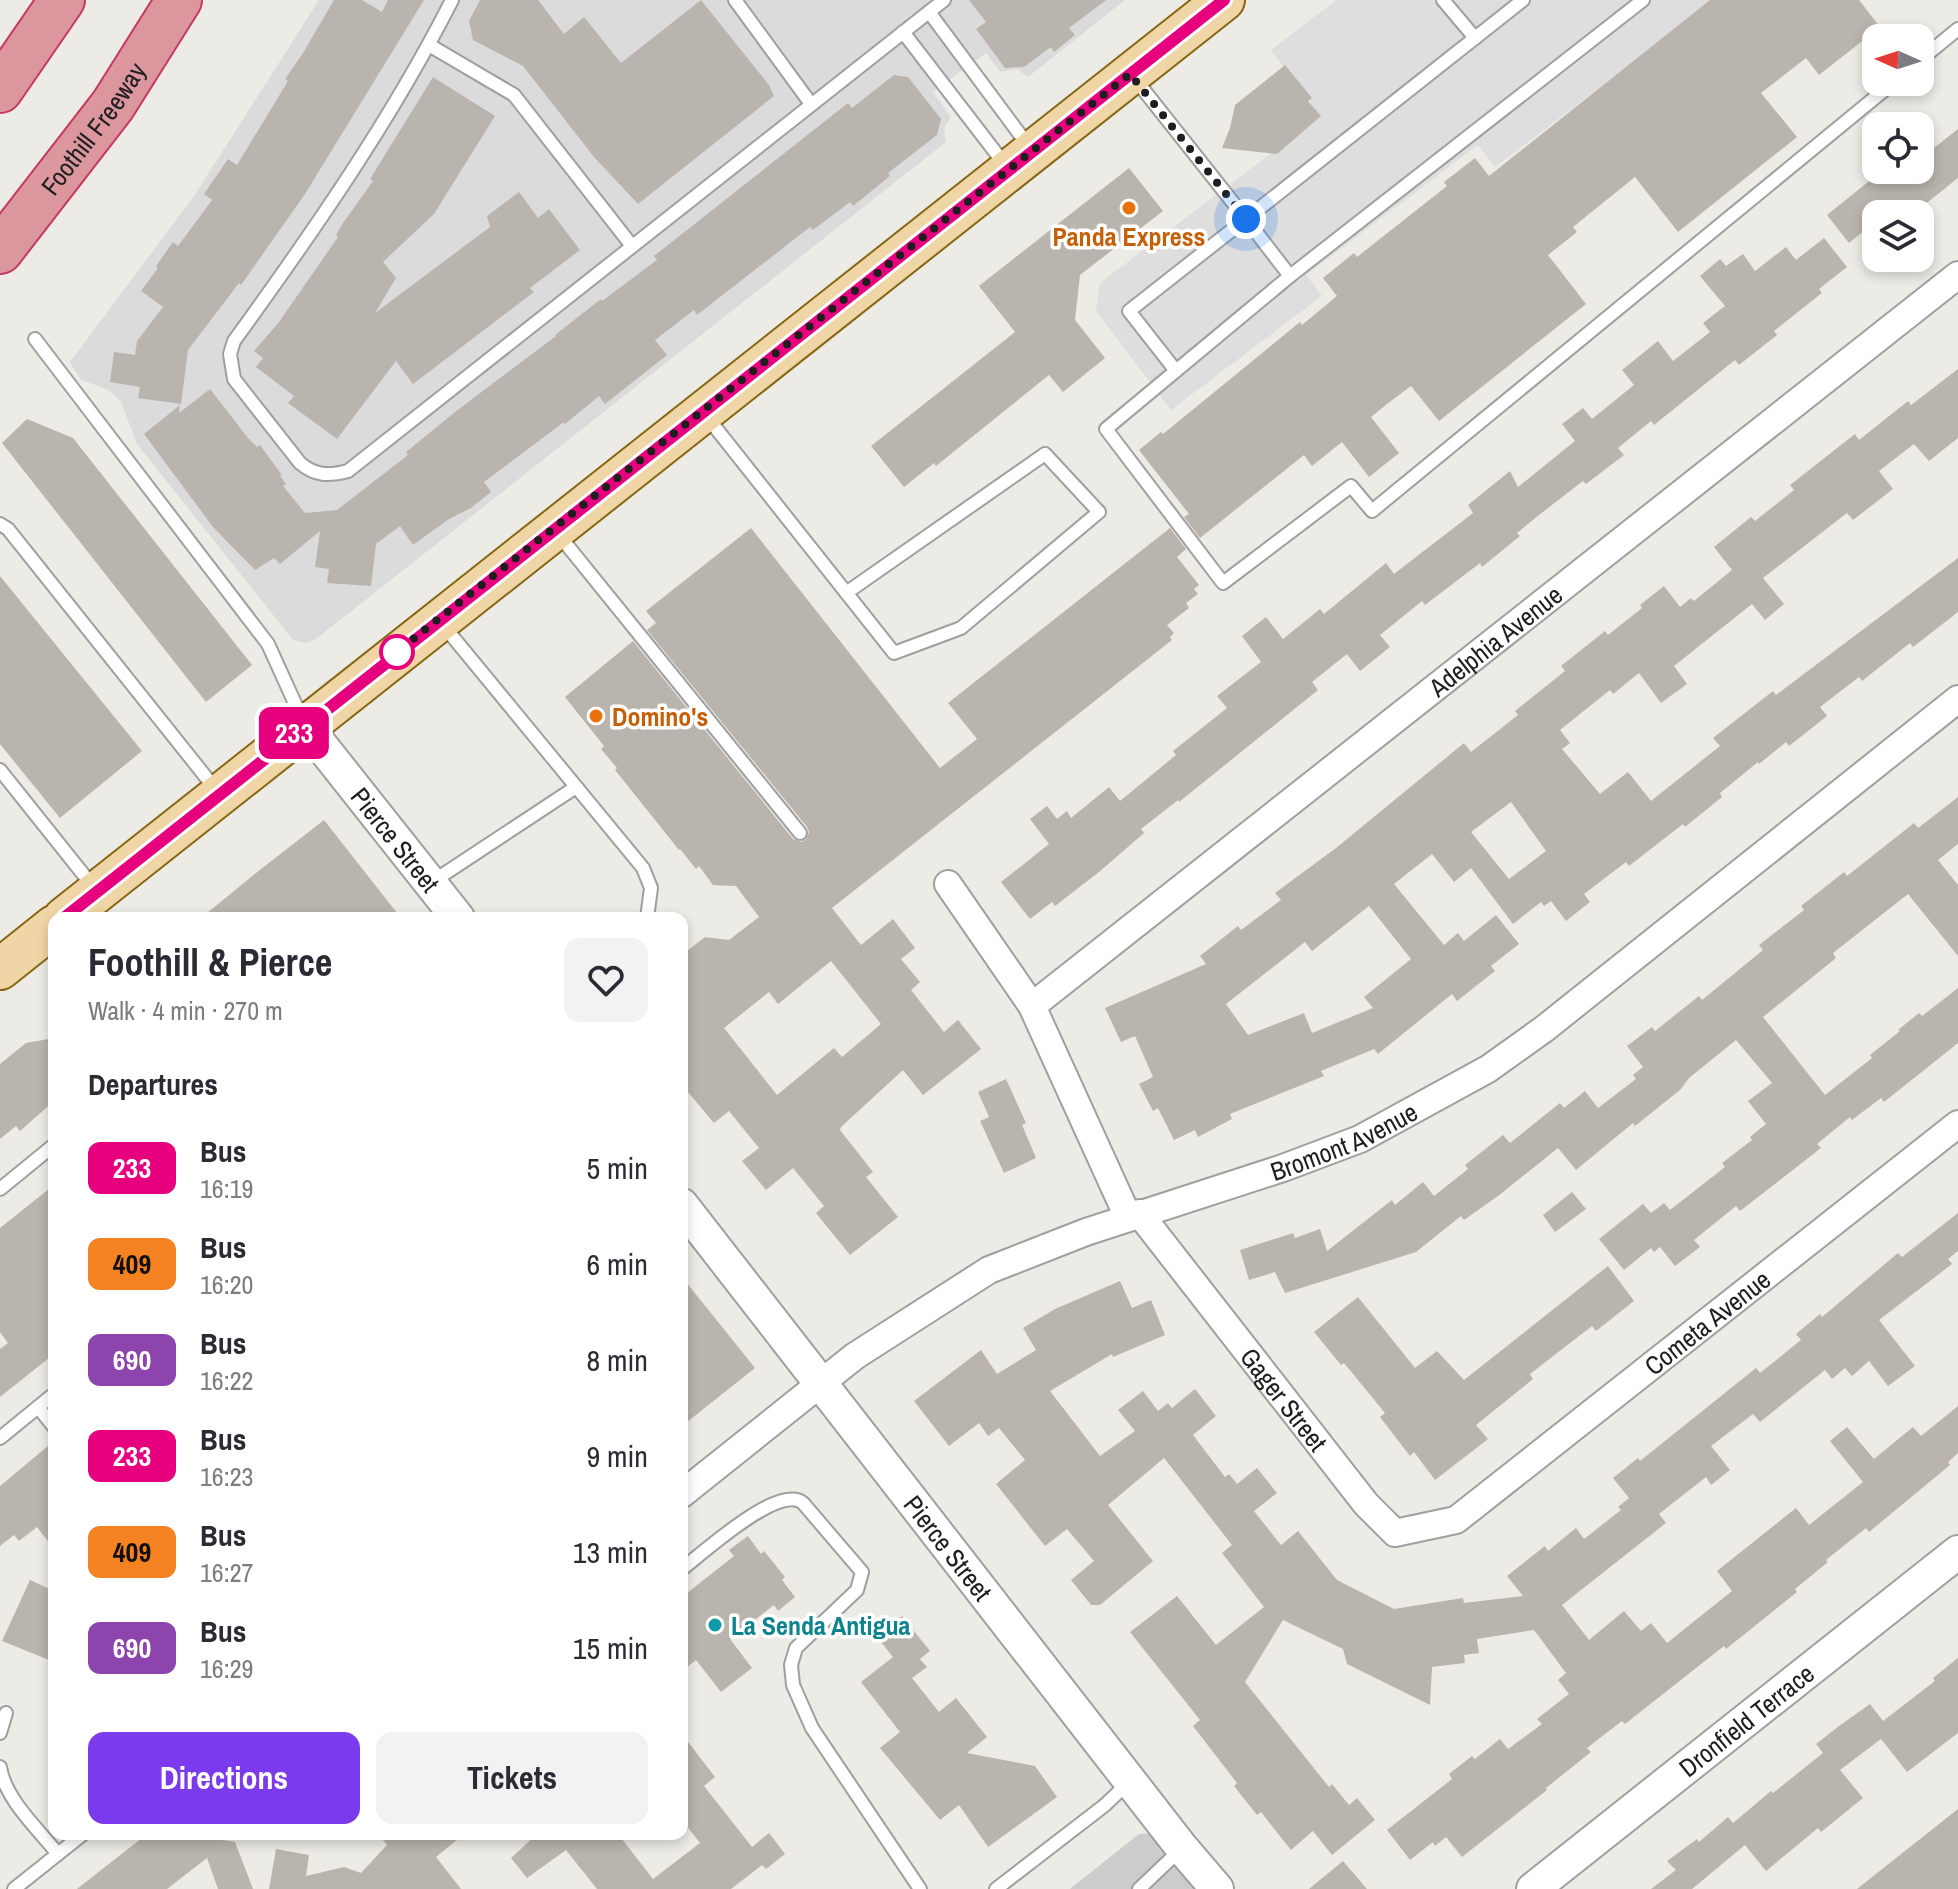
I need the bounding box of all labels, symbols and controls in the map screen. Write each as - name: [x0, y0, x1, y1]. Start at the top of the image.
- north arrow: [1862, 24, 1934, 96]
- map controls: [1862, 24, 1934, 272]
- street label: Foothill Freeway: [32, 55, 153, 202]
- button: locate: [1862, 112, 1934, 184]
- marker: Panda Express: [1120, 199, 1138, 217]
- your location: [1226, 199, 1266, 239]
- button: layers: [1862, 200, 1934, 272]
- place label: Panda Express: [1053, 219, 1205, 254]
- street label: Adelphia Avenue: [1420, 577, 1569, 705]
- unlabelled marker: [380, 635, 414, 669]
- place label: Domino's: [612, 699, 708, 734]
- line badge: 233: [248, 707, 340, 759]
- marker: Domino's: [587, 707, 605, 725]
- text: 233: [275, 714, 313, 752]
- street label: Pierce Street: [343, 780, 448, 899]
- text: Foothill & Pierce: [88, 937, 332, 988]
- button: heart: [564, 938, 648, 1022]
- text: Walk · 4 min · 270 m: [88, 993, 283, 1028]
- text: Departures: [88, 1064, 218, 1104]
- street label: Bromont Avenue: [1266, 1094, 1423, 1189]
- text: Bus: [200, 1131, 246, 1171]
- text: 5 min: [586, 1148, 648, 1188]
- text: 233: [113, 1149, 151, 1187]
- text: 16:19: [200, 1171, 253, 1206]
- text: Bus: [200, 1227, 246, 1267]
- text: 6 min: [586, 1244, 648, 1284]
- text: 409: [113, 1245, 151, 1283]
- street label: Cometa Avenue: [1637, 1261, 1777, 1383]
- text: 16:20: [200, 1267, 253, 1302]
- text: Bus: [200, 1323, 246, 1363]
- text: 8 min: [586, 1340, 648, 1380]
- street label: Gager Street: [1233, 1340, 1336, 1458]
- text: 690: [113, 1341, 151, 1379]
- text: 16:22: [200, 1363, 253, 1398]
- text: Bus: [200, 1419, 246, 1459]
- text: 9 min: [586, 1436, 648, 1476]
- text: 233: [113, 1437, 151, 1475]
- text: 16:23: [200, 1459, 253, 1494]
- street label: Pierce Street: [896, 1488, 1000, 1608]
- text: Bus: [200, 1515, 246, 1555]
- text: 13 min: [573, 1532, 648, 1572]
- text: 409: [113, 1533, 151, 1571]
- text: 16:27: [200, 1555, 253, 1590]
- place label: La Senda Antigua: [731, 1608, 910, 1643]
- text: Bus: [200, 1611, 246, 1651]
- marker: La Senda Antigua: [706, 1616, 724, 1634]
- text: 15 min: [573, 1628, 648, 1668]
- text: 690: [113, 1629, 151, 1667]
- text: 16:29: [200, 1651, 253, 1686]
- street label: Dronfield Terrace: [1671, 1656, 1821, 1784]
- button: Directions: [88, 1732, 360, 1824]
- button: Tickets: [376, 1732, 648, 1824]

